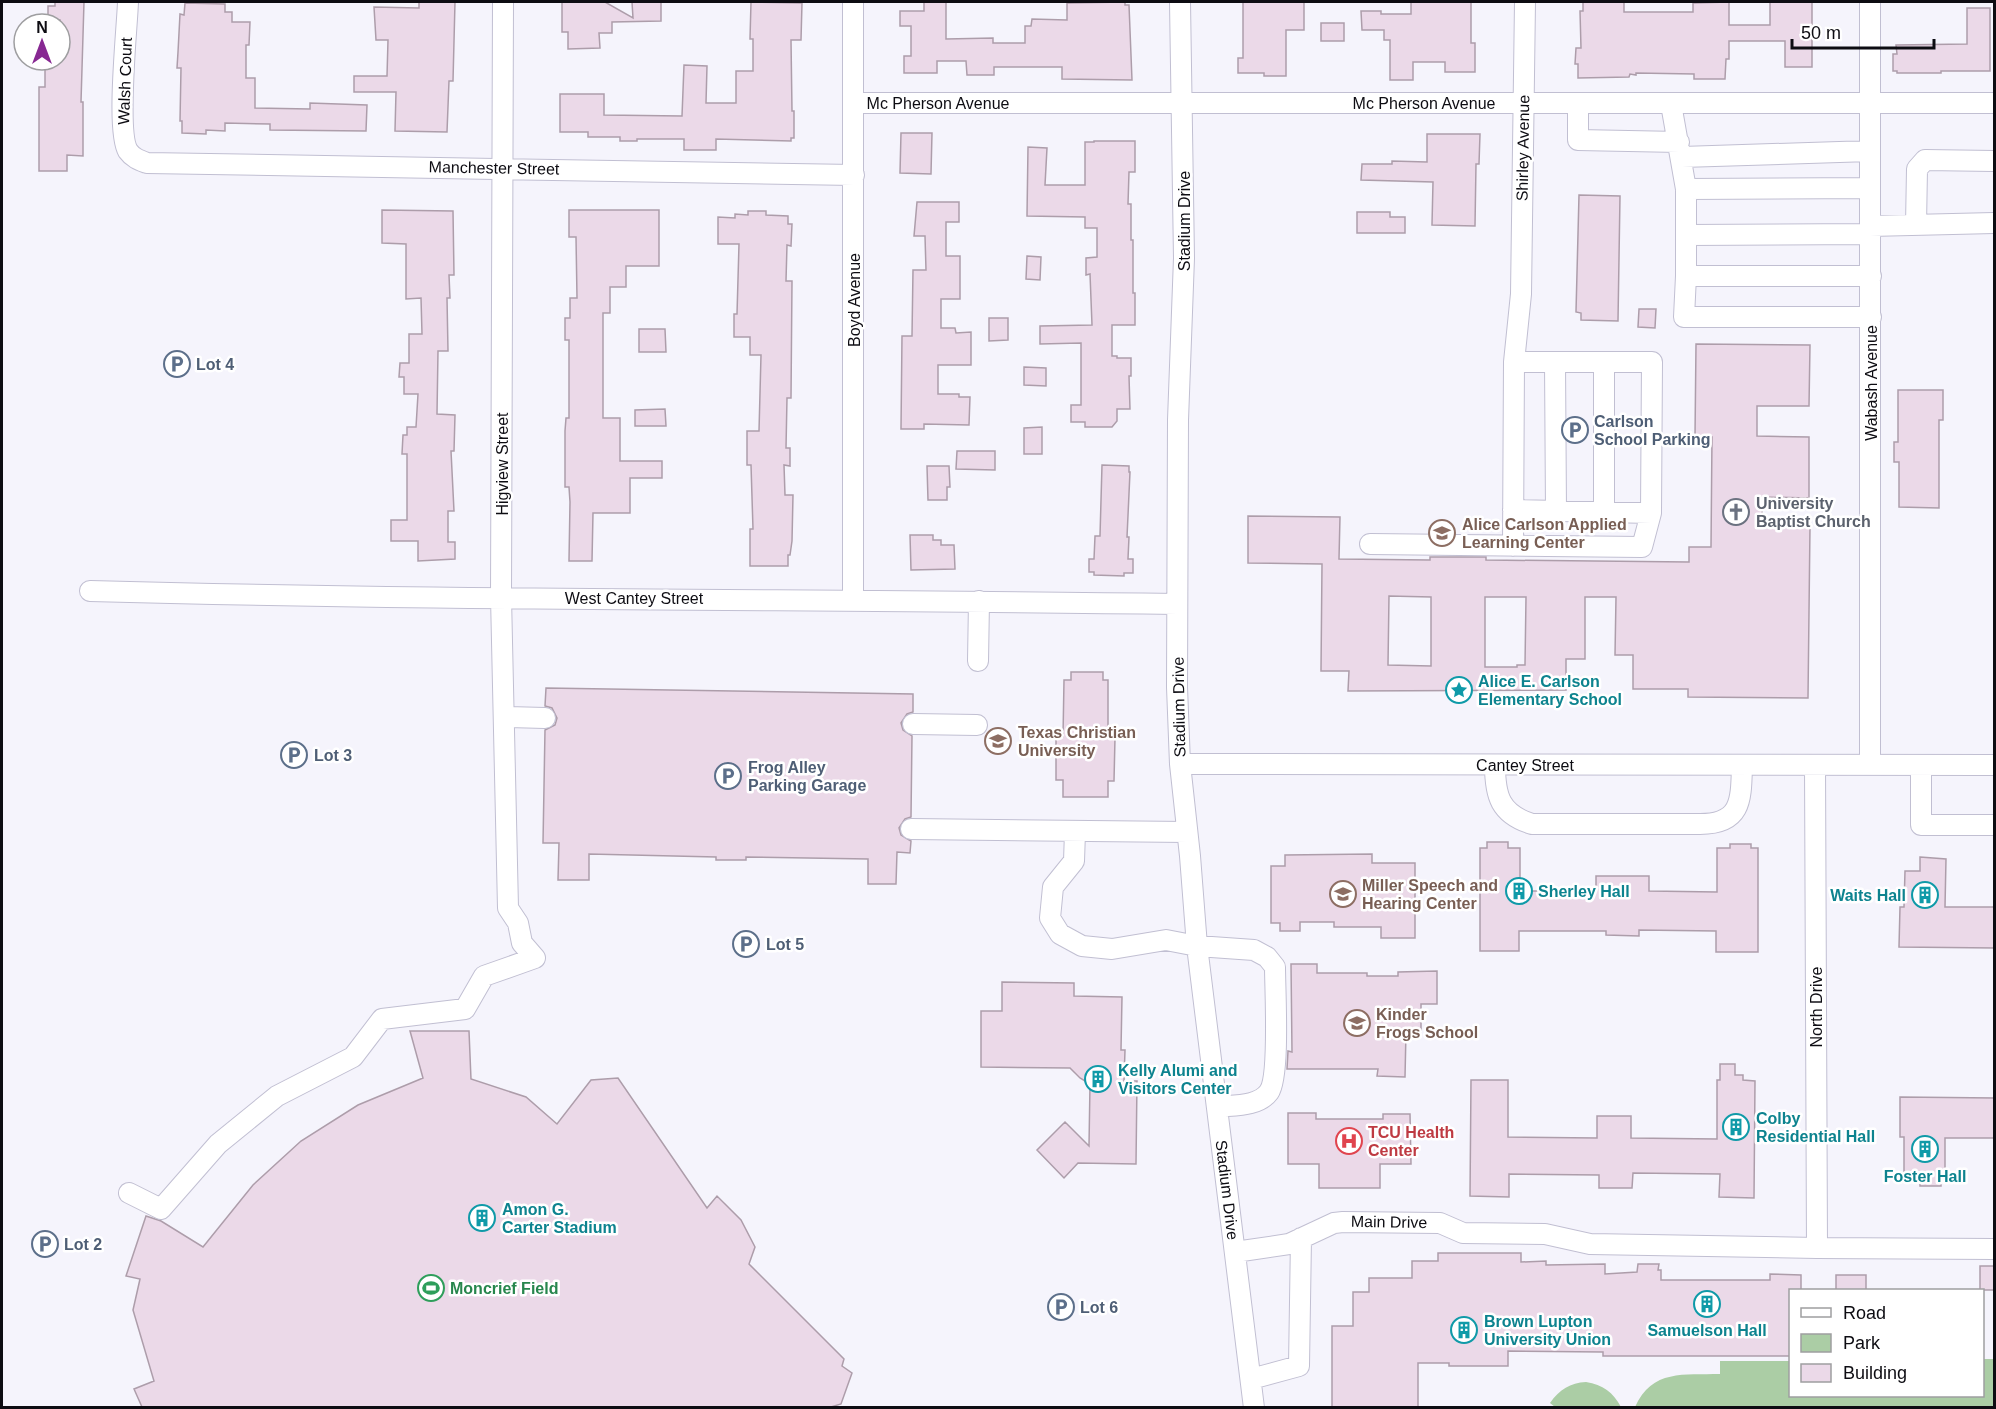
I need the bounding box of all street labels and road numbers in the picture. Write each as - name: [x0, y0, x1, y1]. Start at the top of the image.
- street label: Walsh Court: [115, 36, 135, 125]
- street label: Mc Pherson Avenue: [867, 95, 1010, 112]
- street label: Mc Pherson Avenue: [1353, 95, 1496, 112]
- street label: Shirley Avenue: [1514, 95, 1532, 201]
- street label: Manchester Street: [428, 158, 560, 178]
- street label: Stadium Drive: [1176, 171, 1193, 271]
- street label: Boyd Avenue: [846, 253, 863, 347]
- street label: Wabash Avenue: [1863, 325, 1880, 441]
- street label: Higview Street: [494, 412, 511, 516]
- street label: West Cantey Street: [565, 590, 704, 607]
- street label: Stadium Drive: [1170, 657, 1188, 757]
- street label: Cantey Street: [1476, 757, 1574, 774]
- street label: North Drive: [1808, 966, 1825, 1047]
- street label: Stadium Drive: [1212, 1139, 1242, 1241]
- street label: Main Drive: [1351, 1213, 1427, 1231]

